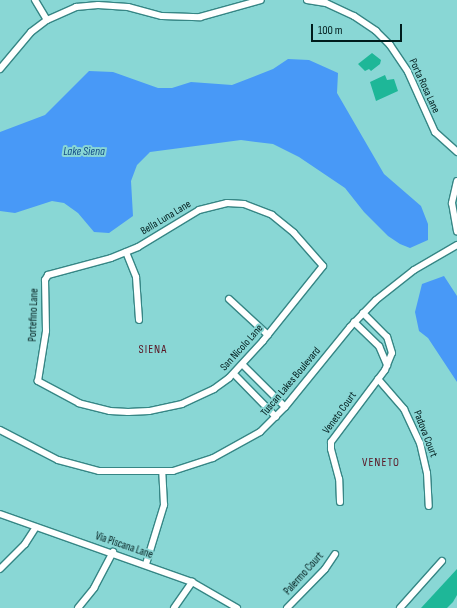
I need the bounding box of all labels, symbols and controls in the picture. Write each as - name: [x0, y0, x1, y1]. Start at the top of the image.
- scale bar: [313, 16, 404, 42]
- text: 100 m: [318, 23, 343, 38]
- street label: Porta Rosa Lane: [406, 57, 442, 115]
- water label: Lake Siena: [63, 145, 105, 159]
- street label: Bella Luna Lane: [139, 198, 193, 238]
- street label: Portefino Lane: [26, 288, 42, 342]
- street label: San Nicolo Lane: [218, 322, 266, 374]
- district label: SIENA: [139, 343, 167, 357]
- street label: Tuscan Lakes Boulevard: [258, 345, 324, 419]
- street label: Veneto Court: [320, 389, 360, 437]
- street label: Padova Court: [410, 409, 440, 459]
- district label: VENETO: [362, 456, 400, 470]
- street label: Via Piscana Lane: [93, 530, 155, 562]
- street label: Palermo Court: [281, 550, 327, 598]

